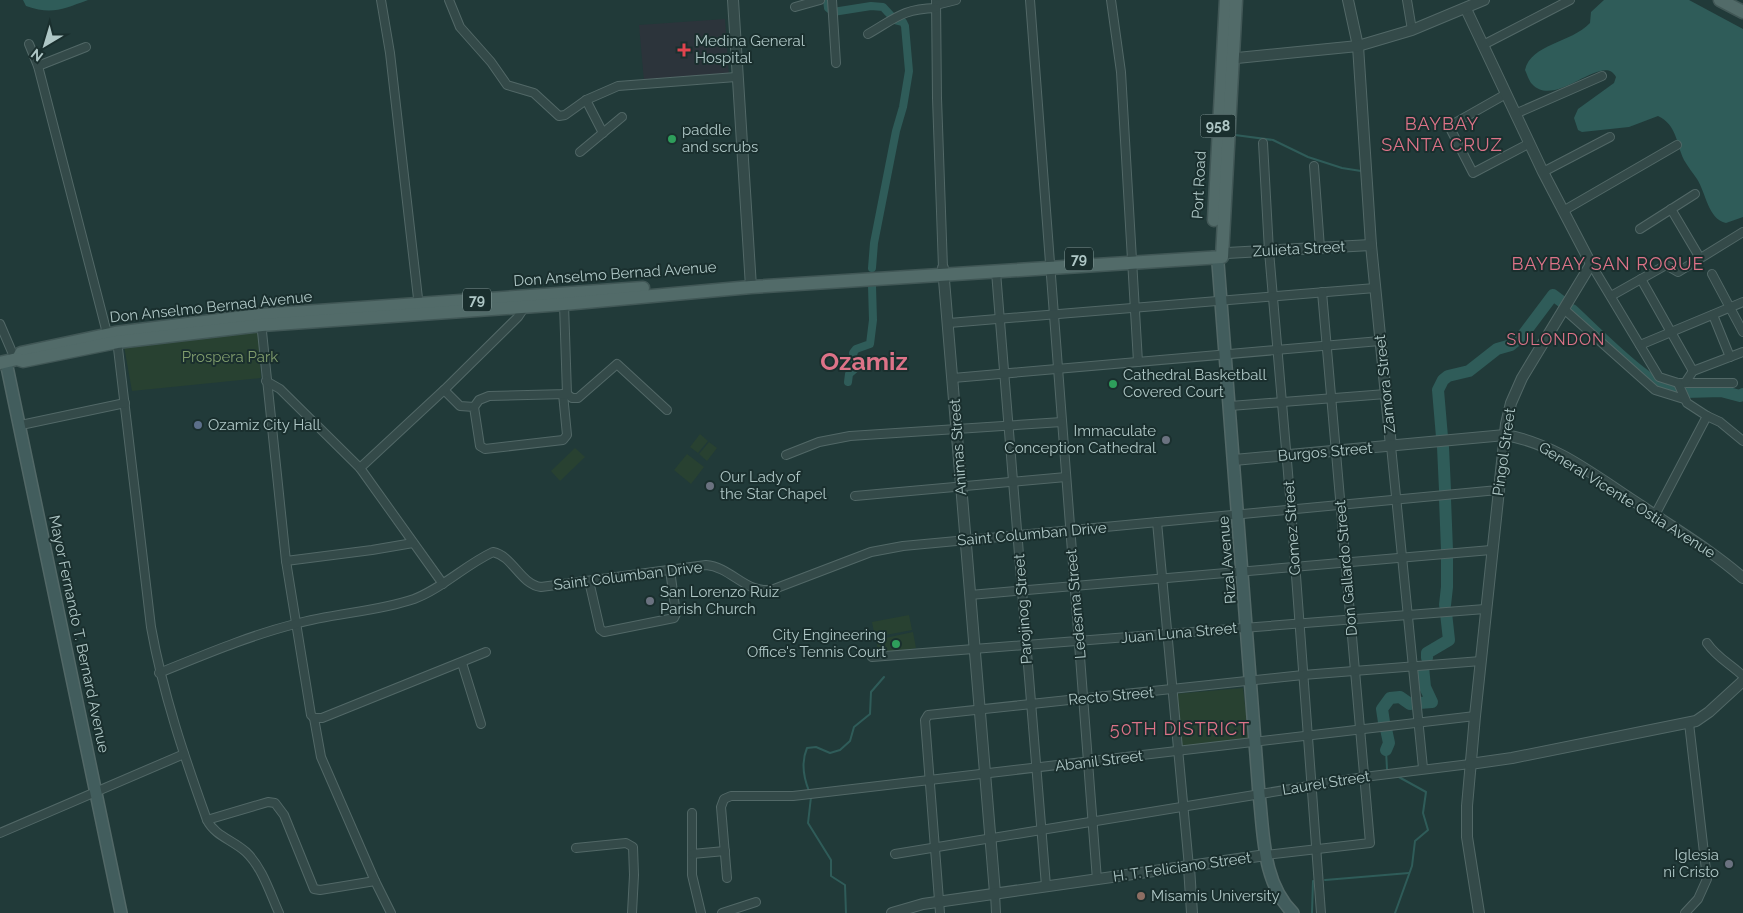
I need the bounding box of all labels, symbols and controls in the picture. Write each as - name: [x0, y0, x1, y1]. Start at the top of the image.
- north arrow: [20, 20, 70, 70]
- place label: Medina General Hospital: [695, 32, 806, 67]
- marker: Medina General Hospital: [677, 43, 691, 57]
- text: N: [28, 46, 46, 65]
- district label: BAYBAY SANTA CRUZ: [1381, 113, 1503, 155]
- road number: 958: [1200, 114, 1236, 138]
- place label: paddle and scrubs: [682, 121, 758, 156]
- marker: paddle and scrubs: [666, 133, 678, 145]
- street label: Port Road: [1188, 150, 1210, 220]
- street label: Zulieta Street: [1252, 238, 1346, 260]
- road number: 79: [1065, 248, 1093, 270]
- district label: BAYBAY SAN ROQUE: [1512, 253, 1704, 274]
- street label: Don Anselmo Bernad Avenue: [513, 258, 717, 290]
- street label: Don Anselmo Bernad Avenue: [109, 287, 313, 327]
- road number: 79: [463, 288, 491, 312]
- district label: SULONDON: [1507, 330, 1605, 349]
- street label: Zamora Street: [1371, 334, 1399, 434]
- district label: Ozamiz: [820, 346, 908, 376]
- park label: Prospera Park: [182, 348, 278, 366]
- place label: Cathedral Basketball Covered Court: [1123, 366, 1267, 401]
- marker: Cathedral Basketball Covered Court: [1107, 378, 1119, 390]
- street label: Animas Street: [946, 398, 970, 496]
- street label: Pingol Street: [1489, 407, 1519, 497]
- place label: Ozamiz City Hall: [208, 416, 321, 434]
- marker: Ozamiz City Hall: [192, 419, 204, 431]
- place label: Immaculate Conception Cathedral: [1004, 422, 1157, 457]
- marker: Immaculate Conception Cathedral: [1160, 434, 1172, 446]
- street label: General Vicente Ostia Avenue: [1535, 438, 1719, 562]
- street label: Burgos Street: [1277, 439, 1373, 465]
- place label: Our Lady of the Star Chapel: [720, 468, 828, 503]
- marker: Our Lady of the Star Chapel: [704, 480, 716, 492]
- street label: Gomez Street: [1280, 480, 1304, 576]
- street label: Don Gallardo Street: [1331, 499, 1361, 637]
- street label: Mayor Fernando T. Bernard Avenue: [45, 514, 113, 755]
- street label: Rizal Avenue: [1214, 515, 1240, 605]
- street label: Saint Columban Drive: [957, 518, 1108, 549]
- street label: Ledesma Street: [1062, 548, 1090, 660]
- street label: Parojinog Street: [1010, 553, 1036, 665]
- street label: Saint Columban Drive: [553, 558, 704, 594]
- place label: San Lorenzo Ruiz Parish Church: [660, 583, 779, 618]
- marker: San Lorenzo Ruiz Parish Church: [644, 595, 656, 607]
- street label: Juan Luna Street: [1120, 619, 1238, 647]
- place label: City Engineering Office's Tennis Court: [747, 626, 886, 661]
- marker: City Engineering Office's Tennis Court: [890, 638, 902, 650]
- street label: Recto Street: [1067, 683, 1155, 709]
- district label: 50TH DISTRICT: [1110, 718, 1250, 739]
- street label: Abanil Street: [1054, 747, 1144, 775]
- street label: Laurel Street: [1281, 767, 1371, 799]
- place label: Iglesia ni Cristo: [1663, 846, 1719, 881]
- street label: H. T. Feliciano Street: [1112, 848, 1252, 886]
- marker: Iglesia ni Cristo: [1723, 858, 1735, 870]
- place label: Misamis University: [1151, 887, 1280, 905]
- marker: Misamis University: [1135, 890, 1147, 902]

